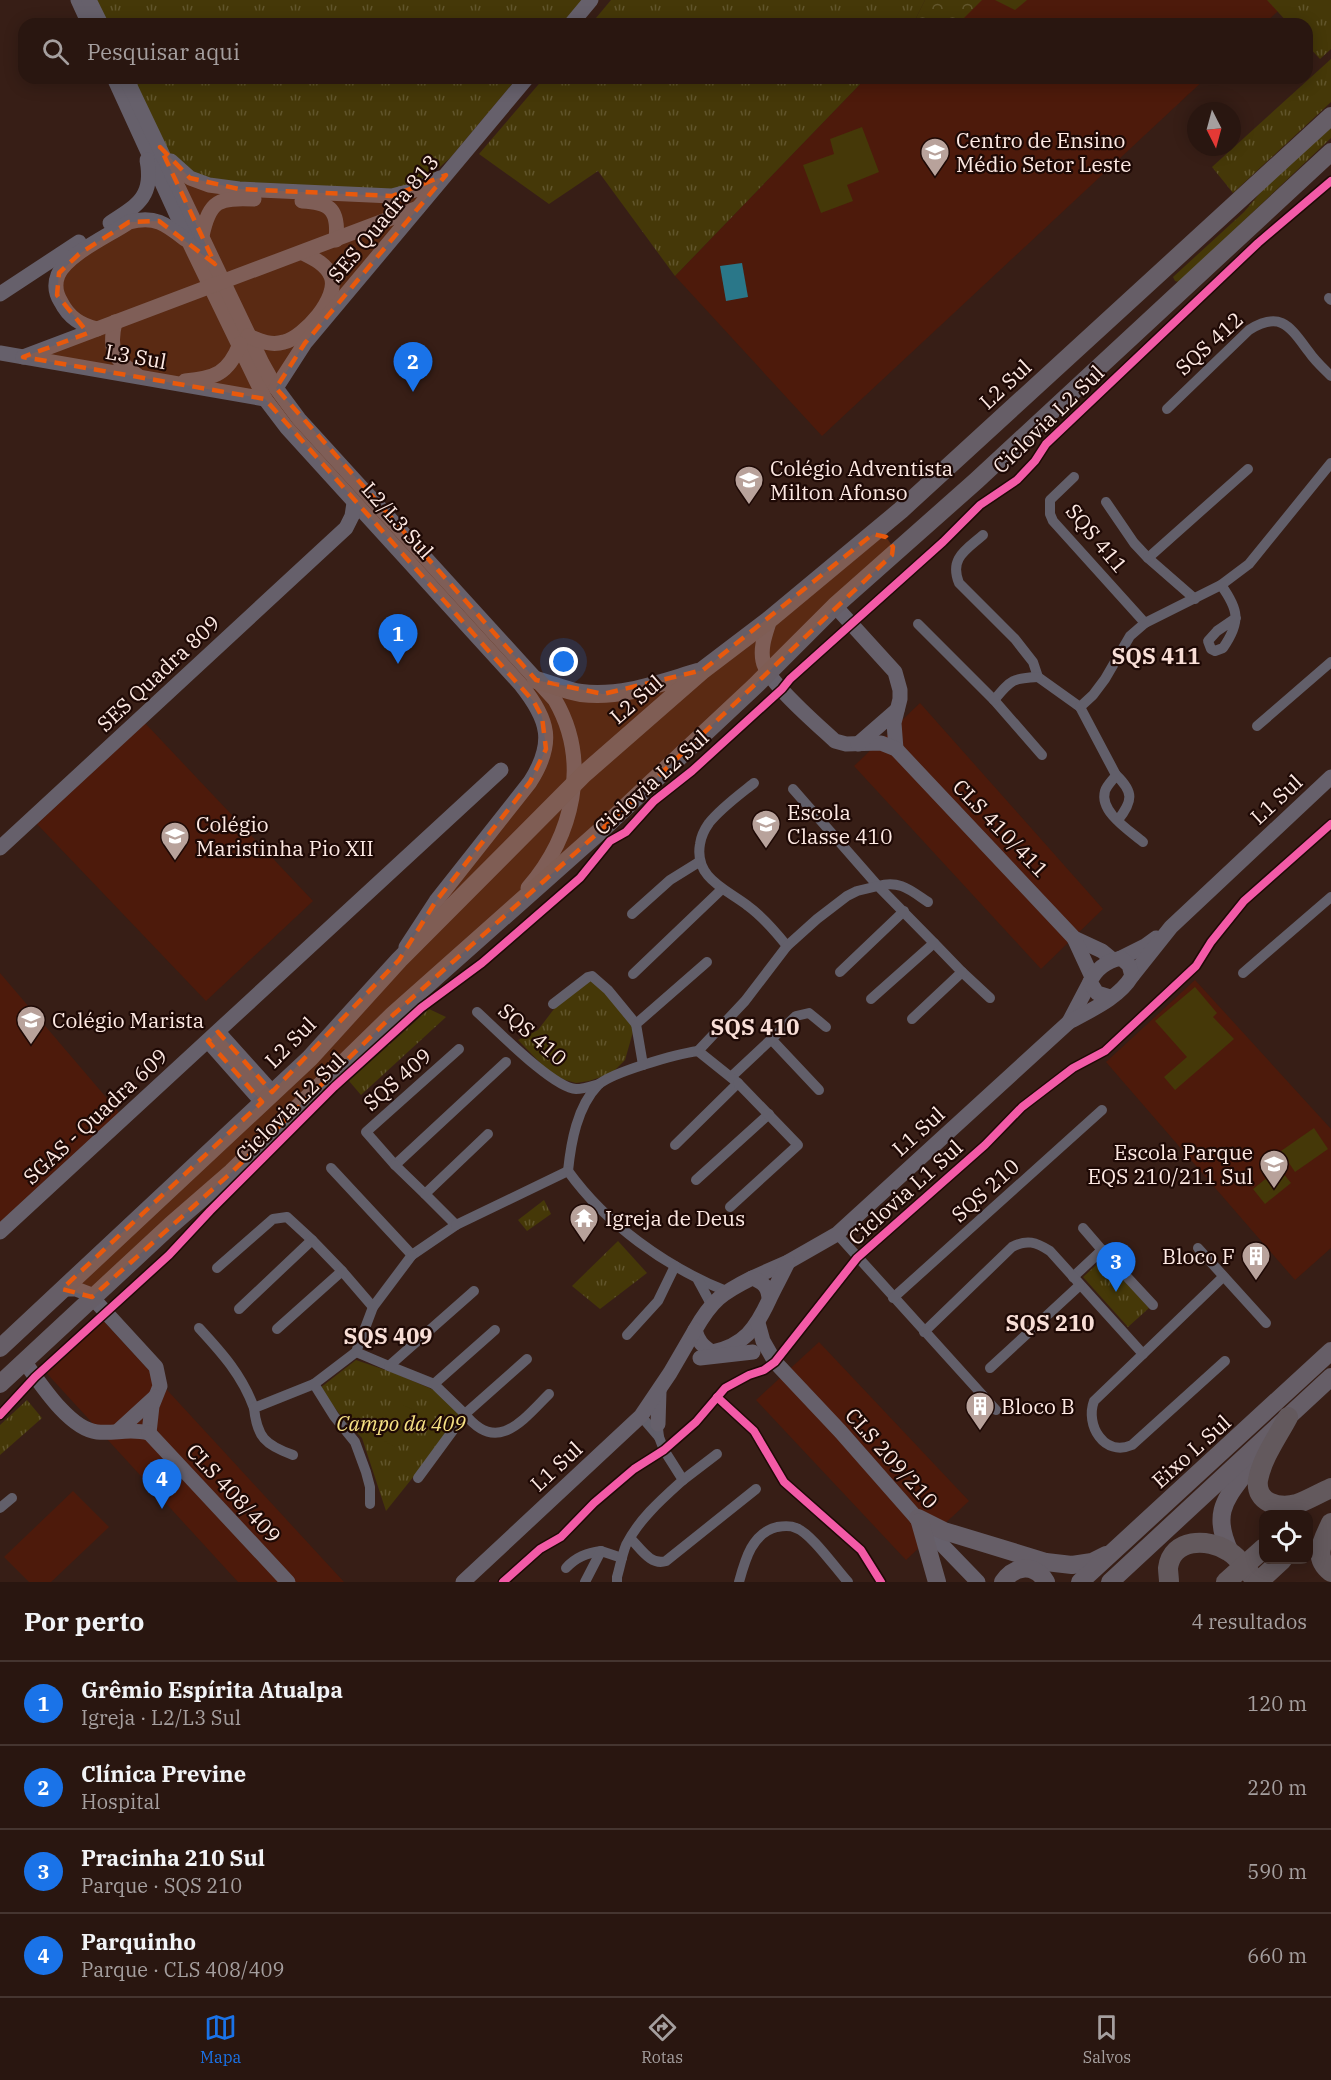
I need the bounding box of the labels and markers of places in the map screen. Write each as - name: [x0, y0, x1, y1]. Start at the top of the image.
- place label: Centro de Ensino Médio Setor Leste: [956, 126, 1131, 178]
- school or university icon: Centro de Ensino Médio Setor Leste: [919, 136, 951, 178]
- pin: 2: [394, 342, 432, 392]
- place label: Colégio Adventista Milton Afonso: [770, 454, 953, 506]
- school or university icon: Colégio Adventista Milton Afonso: [733, 464, 765, 506]
- pin: 1: [378, 614, 418, 664]
- place label: Escola Classe 410: [787, 798, 893, 850]
- school or university icon: Escola Classe 410: [750, 808, 782, 850]
- place label: Colégio Maristinha Pio XII: [196, 810, 374, 862]
- school or university icon: Colégio Maristinha Pio XII: [159, 820, 191, 862]
- school or university icon: Colégio Marista: [15, 1004, 47, 1046]
- place label: Colégio Marista: [52, 1006, 204, 1034]
- place label: Escola Parque EQS 210/211 Sul: [1087, 1138, 1253, 1190]
- school or university icon: Escola Parque EQS 210/211 Sul: [1258, 1148, 1290, 1190]
- temple icon: Igreja de Deus: [568, 1202, 600, 1244]
- place label: Igreja de Deus: [605, 1204, 745, 1232]
- building icon: Bloco F: [1240, 1240, 1272, 1282]
- pin: 3: [1096, 1242, 1136, 1292]
- place label: Bloco F: [1162, 1242, 1235, 1270]
- building icon: Bloco B: [964, 1390, 996, 1432]
- place label: Bloco B: [1001, 1392, 1075, 1420]
- pin: 4: [142, 1460, 182, 1509]

